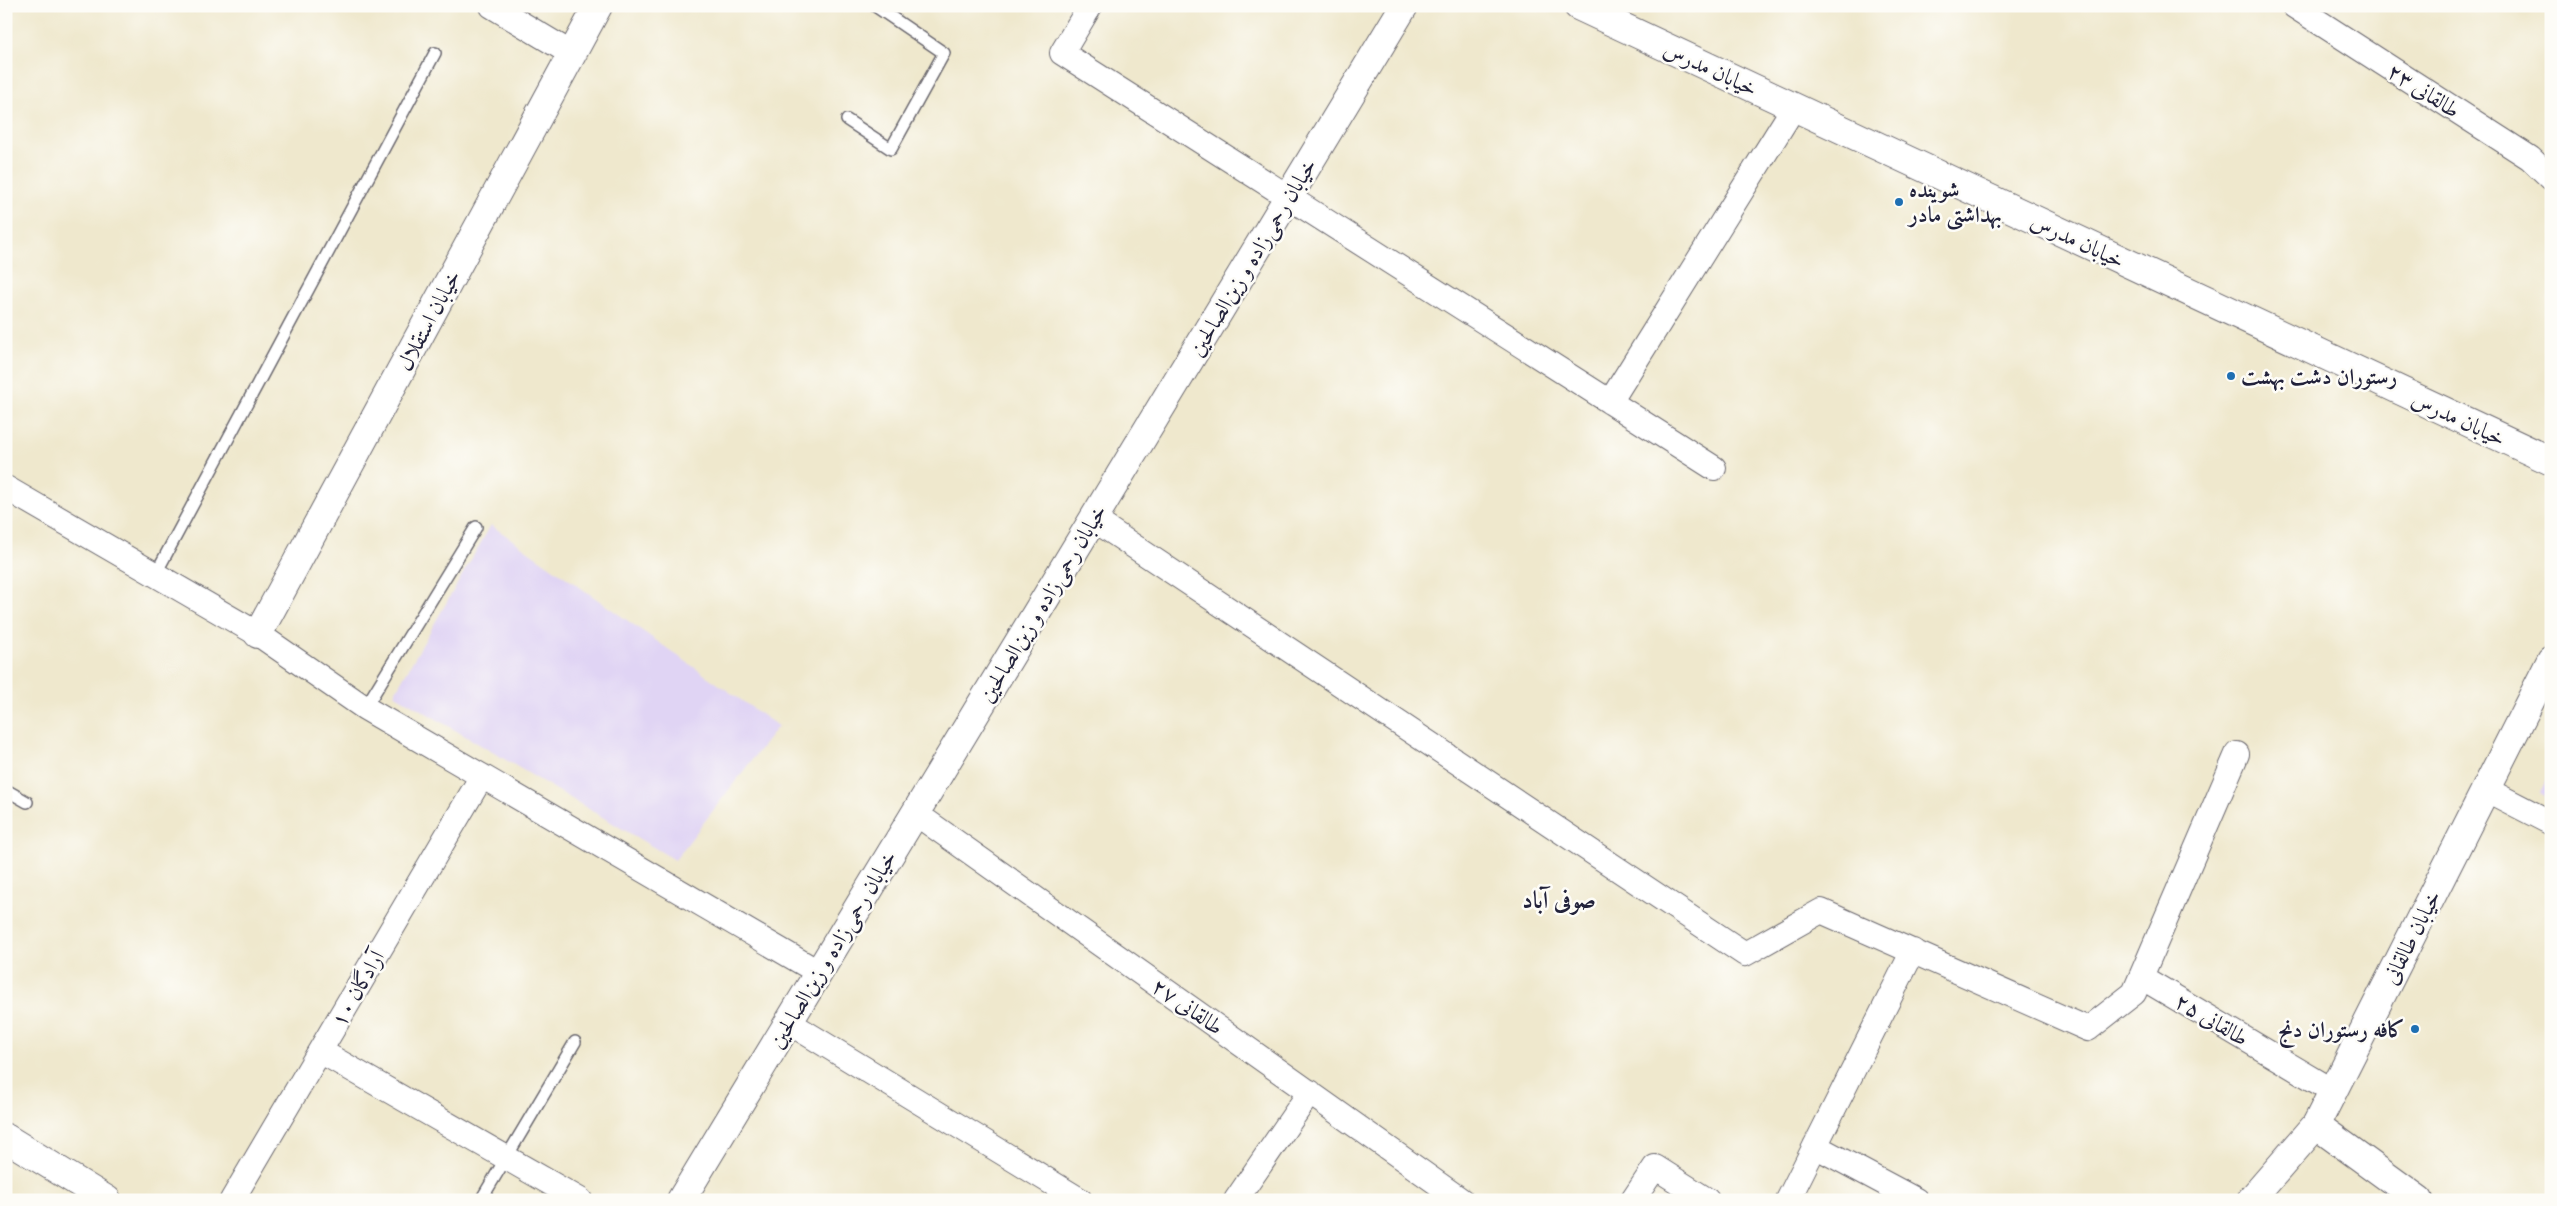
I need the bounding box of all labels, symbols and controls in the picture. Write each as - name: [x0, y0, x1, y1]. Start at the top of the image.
- street label: خیابان مدرس: [1659, 34, 1762, 103]
- street label: طالقانی ۲۳: [2382, 56, 2466, 125]
- street label: خیابان رحمی‌زاده و زین‌الصالحین: [1182, 153, 1324, 362]
- place label: شوینده بهداشتی مادر: [1906, 175, 2002, 230]
- marker: شوینده بهداشتی مادر: [1893, 196, 1905, 208]
- street label: خیابان مدرس: [2026, 206, 2129, 275]
- street label: خیابان استقلال: [390, 265, 467, 376]
- place label: رستوران دشت بهشت: [2241, 362, 2397, 392]
- marker: رستوران دشت بهشت: [2225, 370, 2237, 382]
- street label: خیابان مدرس: [2407, 384, 2510, 453]
- street label: خیابان رحمی‌زاده و زین‌الصالحین: [972, 499, 1114, 708]
- street label: خیابان رحمی‌زاده و زین‌الصالحین: [762, 845, 904, 1054]
- district label: صوفی آباد: [1522, 884, 1596, 915]
- street label: خیابان طالقانی: [2375, 885, 2447, 989]
- street label: آرادگان ۱۰: [324, 943, 392, 1032]
- street label: طالقانی ۲۷: [1146, 971, 1229, 1042]
- street label: طالقانی ۲۵: [2170, 986, 2254, 1053]
- place label: کافه رستوران دنج: [2278, 1015, 2405, 1048]
- marker: کافه رستوران دنج: [2409, 1023, 2421, 1035]

